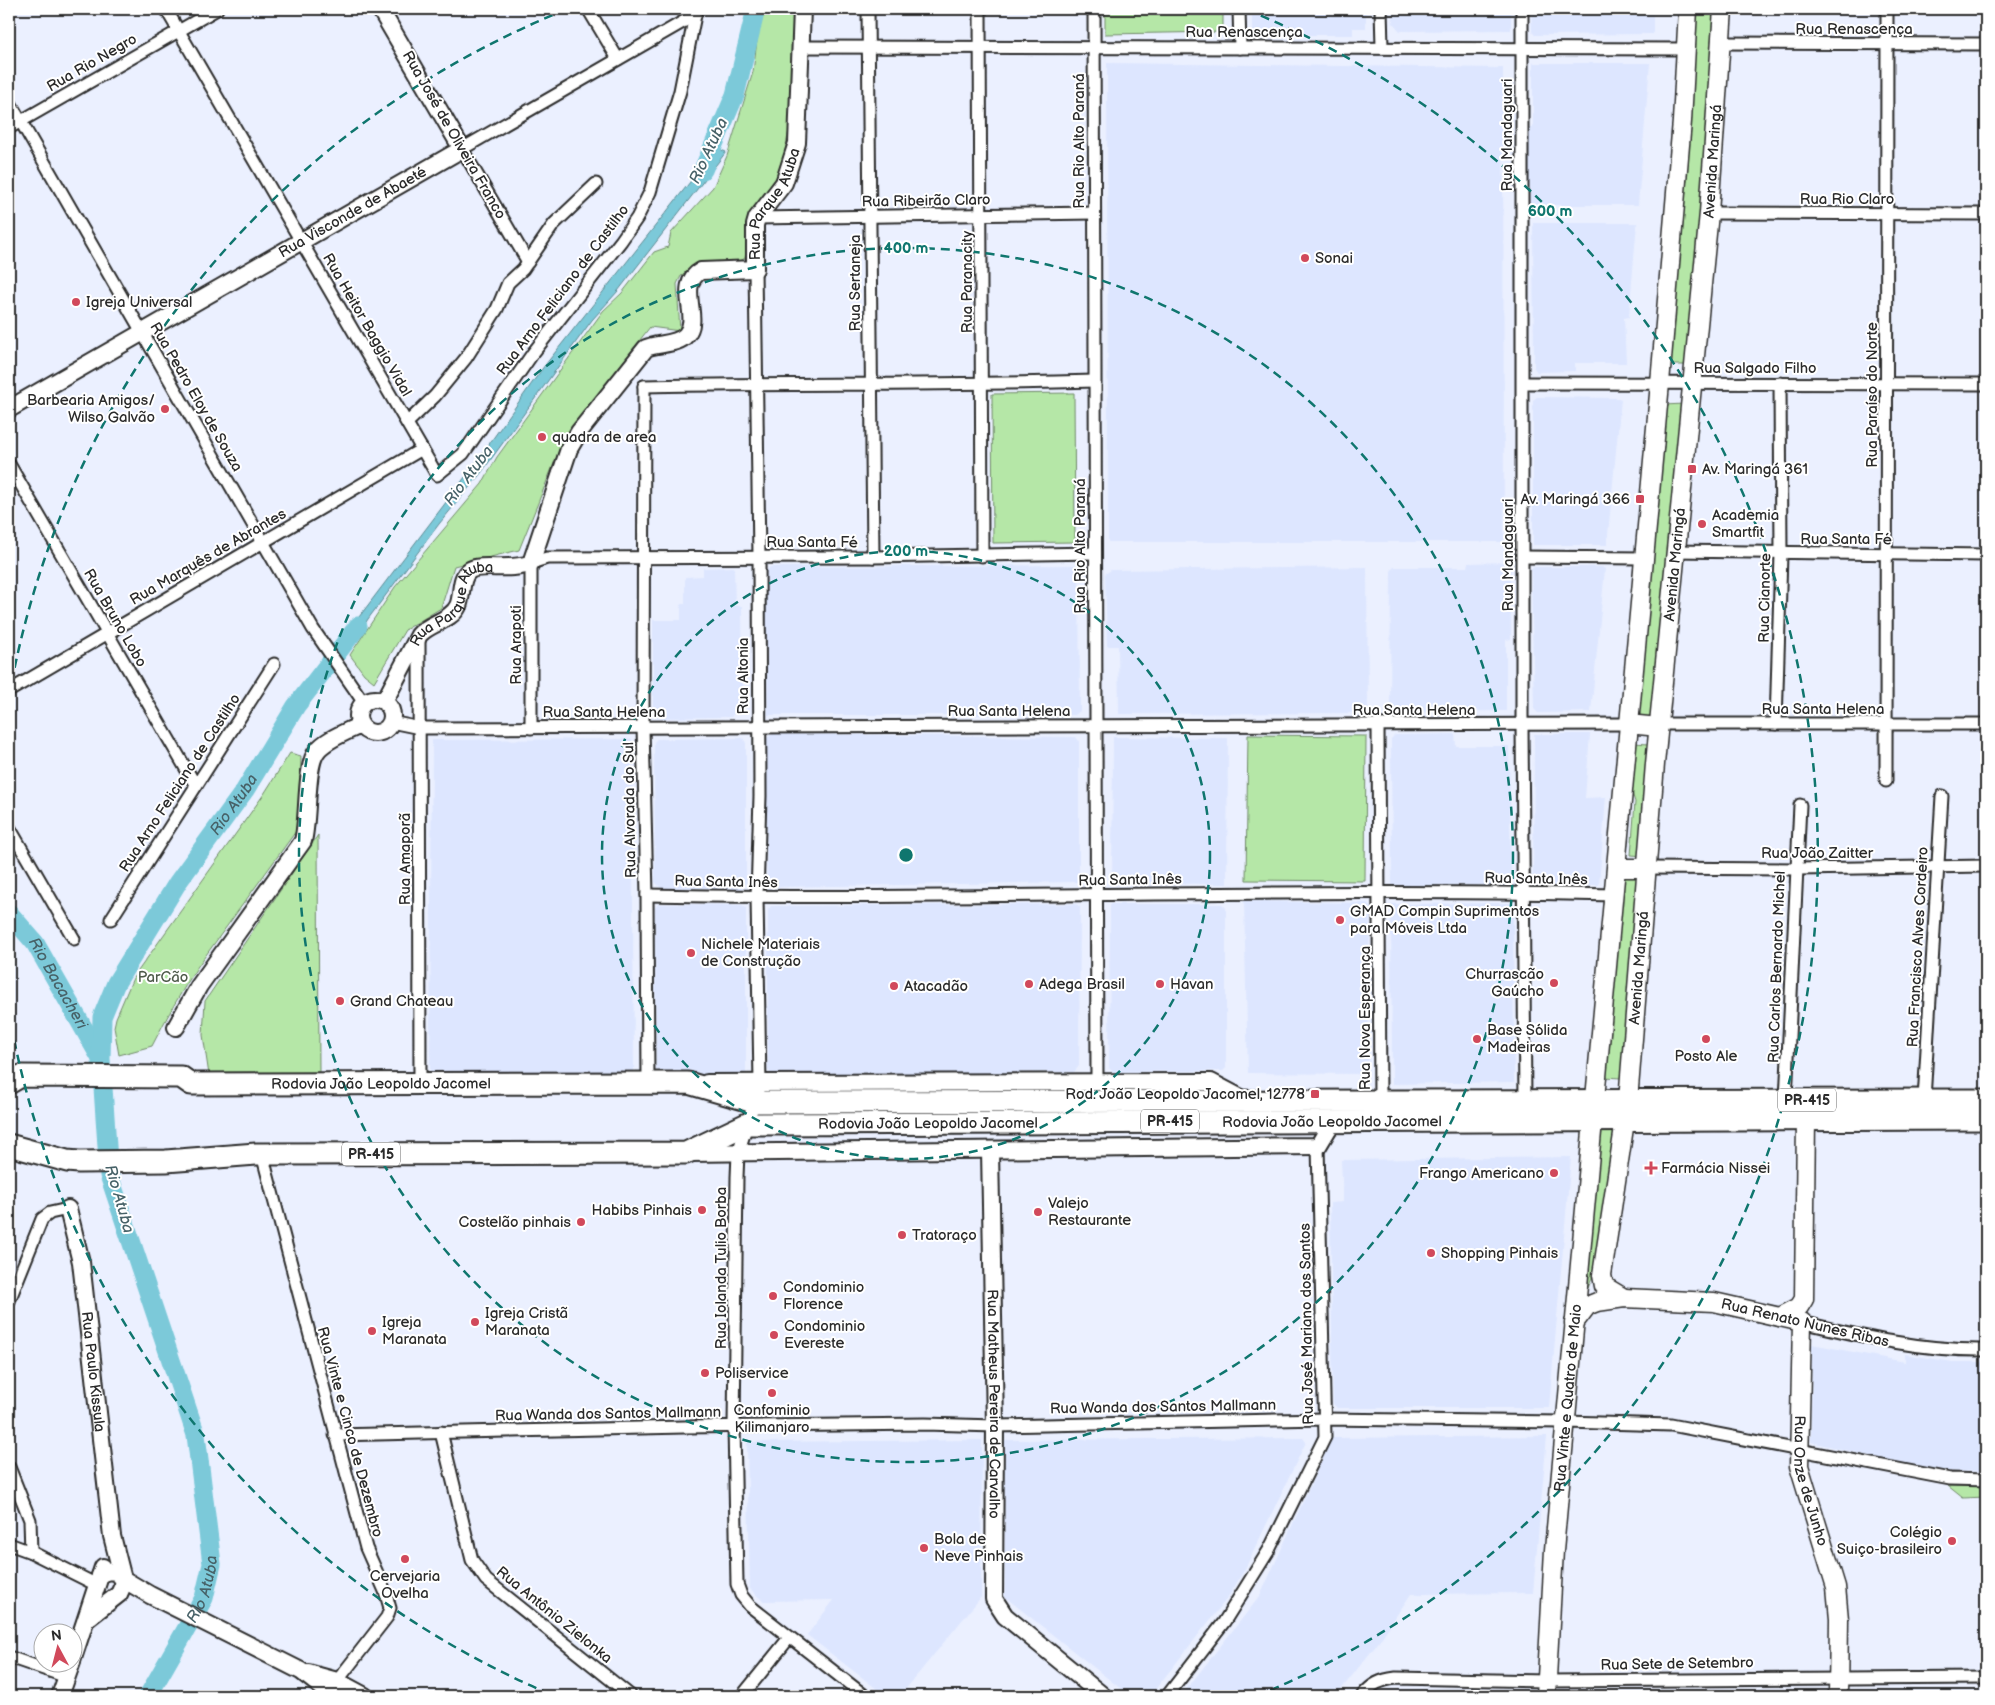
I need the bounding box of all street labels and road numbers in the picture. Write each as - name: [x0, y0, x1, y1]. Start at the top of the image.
- street label: Rua Renascença: [1795, 20, 1913, 39]
- street label: Rua Renascença: [1185, 23, 1303, 42]
- street label: Rua Rio Negro: [44, 30, 140, 96]
- street label: Rua José de Oliveira Franco: [398, 47, 510, 223]
- street label: Rua Rio Alto Paraná: [1070, 73, 1089, 209]
- street label: Rua Mandaguari: [1498, 79, 1517, 191]
- street label: Avenida Maringá: [1699, 104, 1726, 219]
- street label: Rua Parque Atuba: [745, 145, 804, 260]
- street label: Rua Visconde de Abaeté: [275, 162, 430, 262]
- street label: Rua Ribeirão Claro: [861, 190, 991, 212]
- street label: Rua Rio Claro: [1800, 190, 1894, 209]
- street label: Rua Arno Feliciano de Castilho: [493, 201, 633, 379]
- street label: Rua Paranacity: [958, 231, 977, 333]
- street label: Rua Sertaneja: [846, 235, 865, 331]
- street label: Rua Heitor Baggio Vidal: [318, 250, 416, 400]
- street label: Rua Pedro Eloy de Souza: [145, 319, 247, 475]
- street label: Rua Paraíso do Norte: [1863, 322, 1882, 468]
- street label: Rua Salgado Filho: [1693, 359, 1817, 378]
- street label: Rua Rio Alto Paraná: [1071, 478, 1090, 614]
- street label: Rua Mandaguari: [1499, 499, 1518, 611]
- street label: Rua Marquês de Abrantes: [126, 504, 290, 610]
- street label: Avenida Maringá: [1660, 507, 1690, 622]
- street label: Rua Santa Fé: [1800, 530, 1892, 549]
- street label: Rua Santa Fé: [766, 533, 858, 552]
- street label: Rua Cianorte: [1755, 553, 1775, 643]
- street label: Rua Parque Atuba: [405, 557, 493, 649]
- street label: Rua Bruno Lobo: [79, 565, 151, 671]
- street label: Rua Arapoti: [507, 605, 526, 685]
- street label: Rua Altonia: [734, 637, 753, 715]
- street label: Rua Arno Feliciano de Castilho: [115, 690, 245, 876]
- street label: Rua Santa Helena: [1762, 700, 1884, 719]
- street label: Rua Santa Helena: [1353, 701, 1475, 720]
- street label: Rua Santa Helena: [948, 702, 1070, 721]
- street label: Rua Santa Helena: [543, 703, 665, 722]
- street label: Rua Alvorada do Sul: [619, 742, 641, 878]
- street label: Rua Amaporã: [396, 813, 415, 905]
- street label: Rua João Zaitter: [1761, 844, 1874, 863]
- street label: Rua Francisco Alves Cordeiro: [1903, 846, 1933, 1048]
- street label: Rua Santa Inês: [1484, 869, 1589, 889]
- street label: Rua Santa Inês: [1078, 870, 1183, 890]
- street label: Rua Carlos Bernardo Michel: [1764, 871, 1790, 1063]
- street label: Rua Santa Inês: [674, 872, 779, 892]
- street label: Avenida Maringá: [1625, 910, 1653, 1025]
- street label: Rua Nova Esperança: [1356, 946, 1375, 1090]
- street label: Rodovia João Leopoldo Jacomel: [271, 1074, 491, 1093]
- road number: PR-415: [1778, 1088, 1836, 1112]
- road number: PR-415: [1141, 1110, 1199, 1132]
- street label: Rodovia João Leopoldo Jacomel: [1222, 1112, 1442, 1132]
- street label: Rodovia João Leopoldo Jacomel: [818, 1113, 1038, 1133]
- road number: PR-415: [342, 1142, 400, 1166]
- street label: Rua Iolanda Tulio Borba: [712, 1187, 731, 1349]
- street label: Rua José Mariano dos Santos: [1296, 1222, 1318, 1425]
- street label: Rua Matheus Pereira de Carvalho: [983, 1289, 1005, 1519]
- street label: Rua Renato Nunes Ribas: [1719, 1294, 1891, 1352]
- street label: Rua Vinte e Quatro de Maio: [1550, 1303, 1586, 1493]
- street label: Rua Paulo Kissula: [77, 1310, 110, 1433]
- street label: Rua Vinte e Cinco de Dezembro: [313, 1325, 387, 1539]
- street label: Rua Wanda dos Santos Mallmann: [1050, 1396, 1276, 1418]
- street label: Rua Wanda dos Santos Mallmann: [495, 1403, 721, 1425]
- street label: Rua Onze de Junho: [1789, 1415, 1832, 1548]
- street label: Rua Antônio Zielonka: [492, 1562, 616, 1668]
- street label: Rua Sete de Setembro: [1600, 1653, 1754, 1675]

